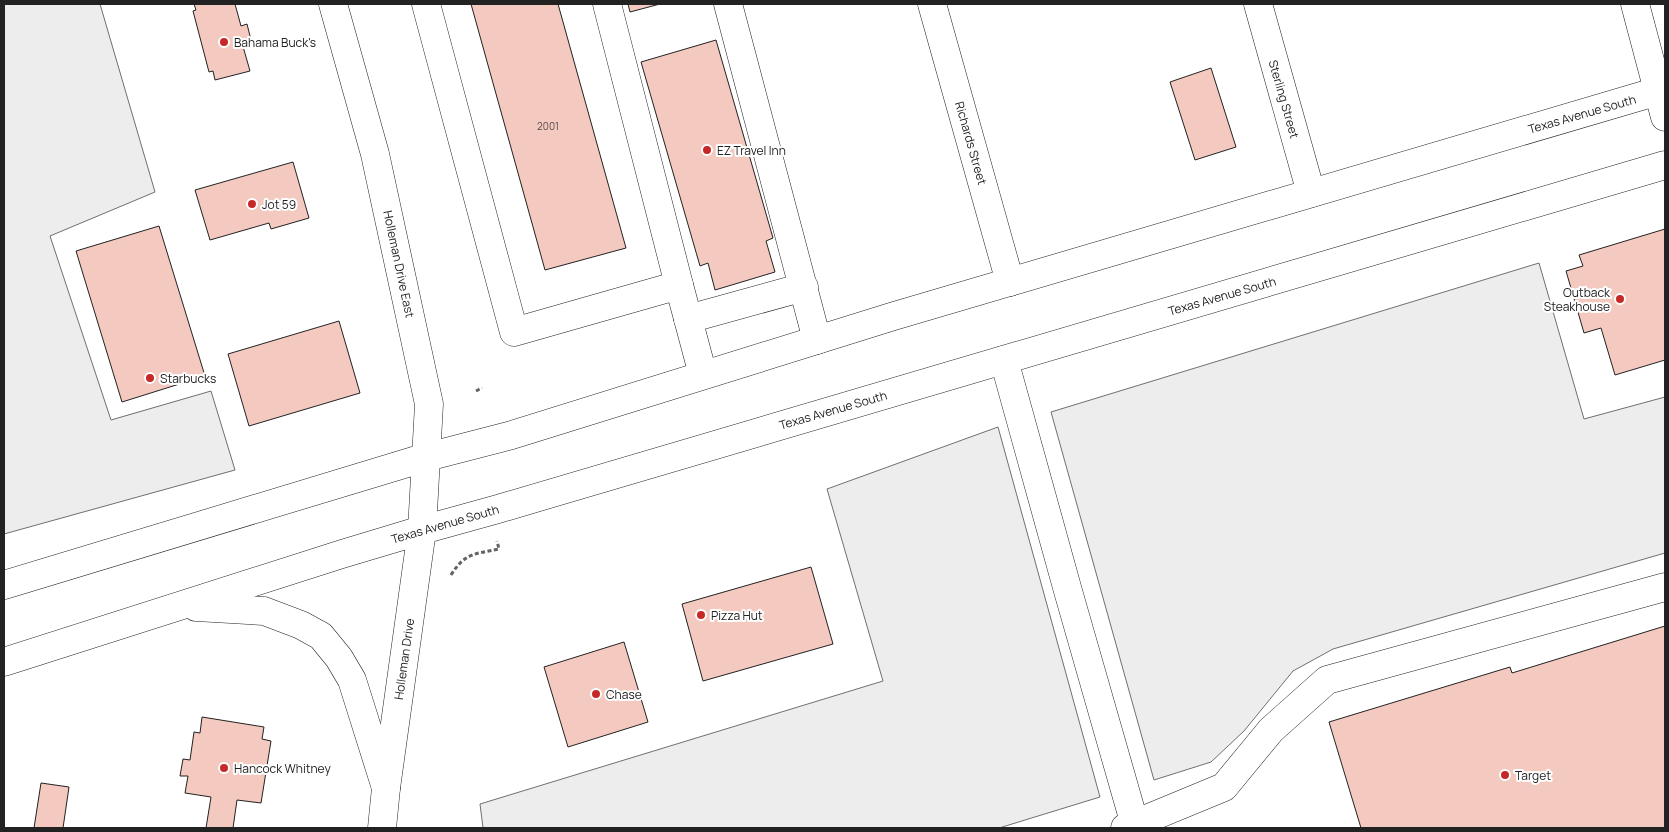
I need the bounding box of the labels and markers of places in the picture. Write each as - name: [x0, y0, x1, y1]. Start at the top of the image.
- place label: Bahama Buck's: [234, 34, 316, 51]
- marker: Bahama Buck's: [218, 36, 230, 48]
- place label: EZ Travel Inn: [717, 142, 786, 159]
- marker: EZ Travel Inn: [701, 144, 713, 156]
- place label: Jot 59: [262, 196, 296, 213]
- marker: Jot 59: [246, 198, 258, 210]
- place label: Outback Steakhouse: [1544, 284, 1611, 315]
- marker: Outback Steakhouse: [1614, 293, 1626, 305]
- place label: Starbucks: [160, 370, 216, 387]
- marker: Starbucks: [144, 372, 156, 384]
- place label: Pizza Hut: [711, 607, 763, 624]
- marker: Pizza Hut: [695, 609, 707, 621]
- place label: Chase: [606, 686, 642, 703]
- marker: Chase: [590, 688, 602, 700]
- place label: Hancock Whitney: [234, 760, 331, 777]
- marker: Hancock Whitney: [218, 762, 230, 774]
- place label: Target: [1515, 767, 1551, 784]
- marker: Target: [1499, 769, 1511, 781]

